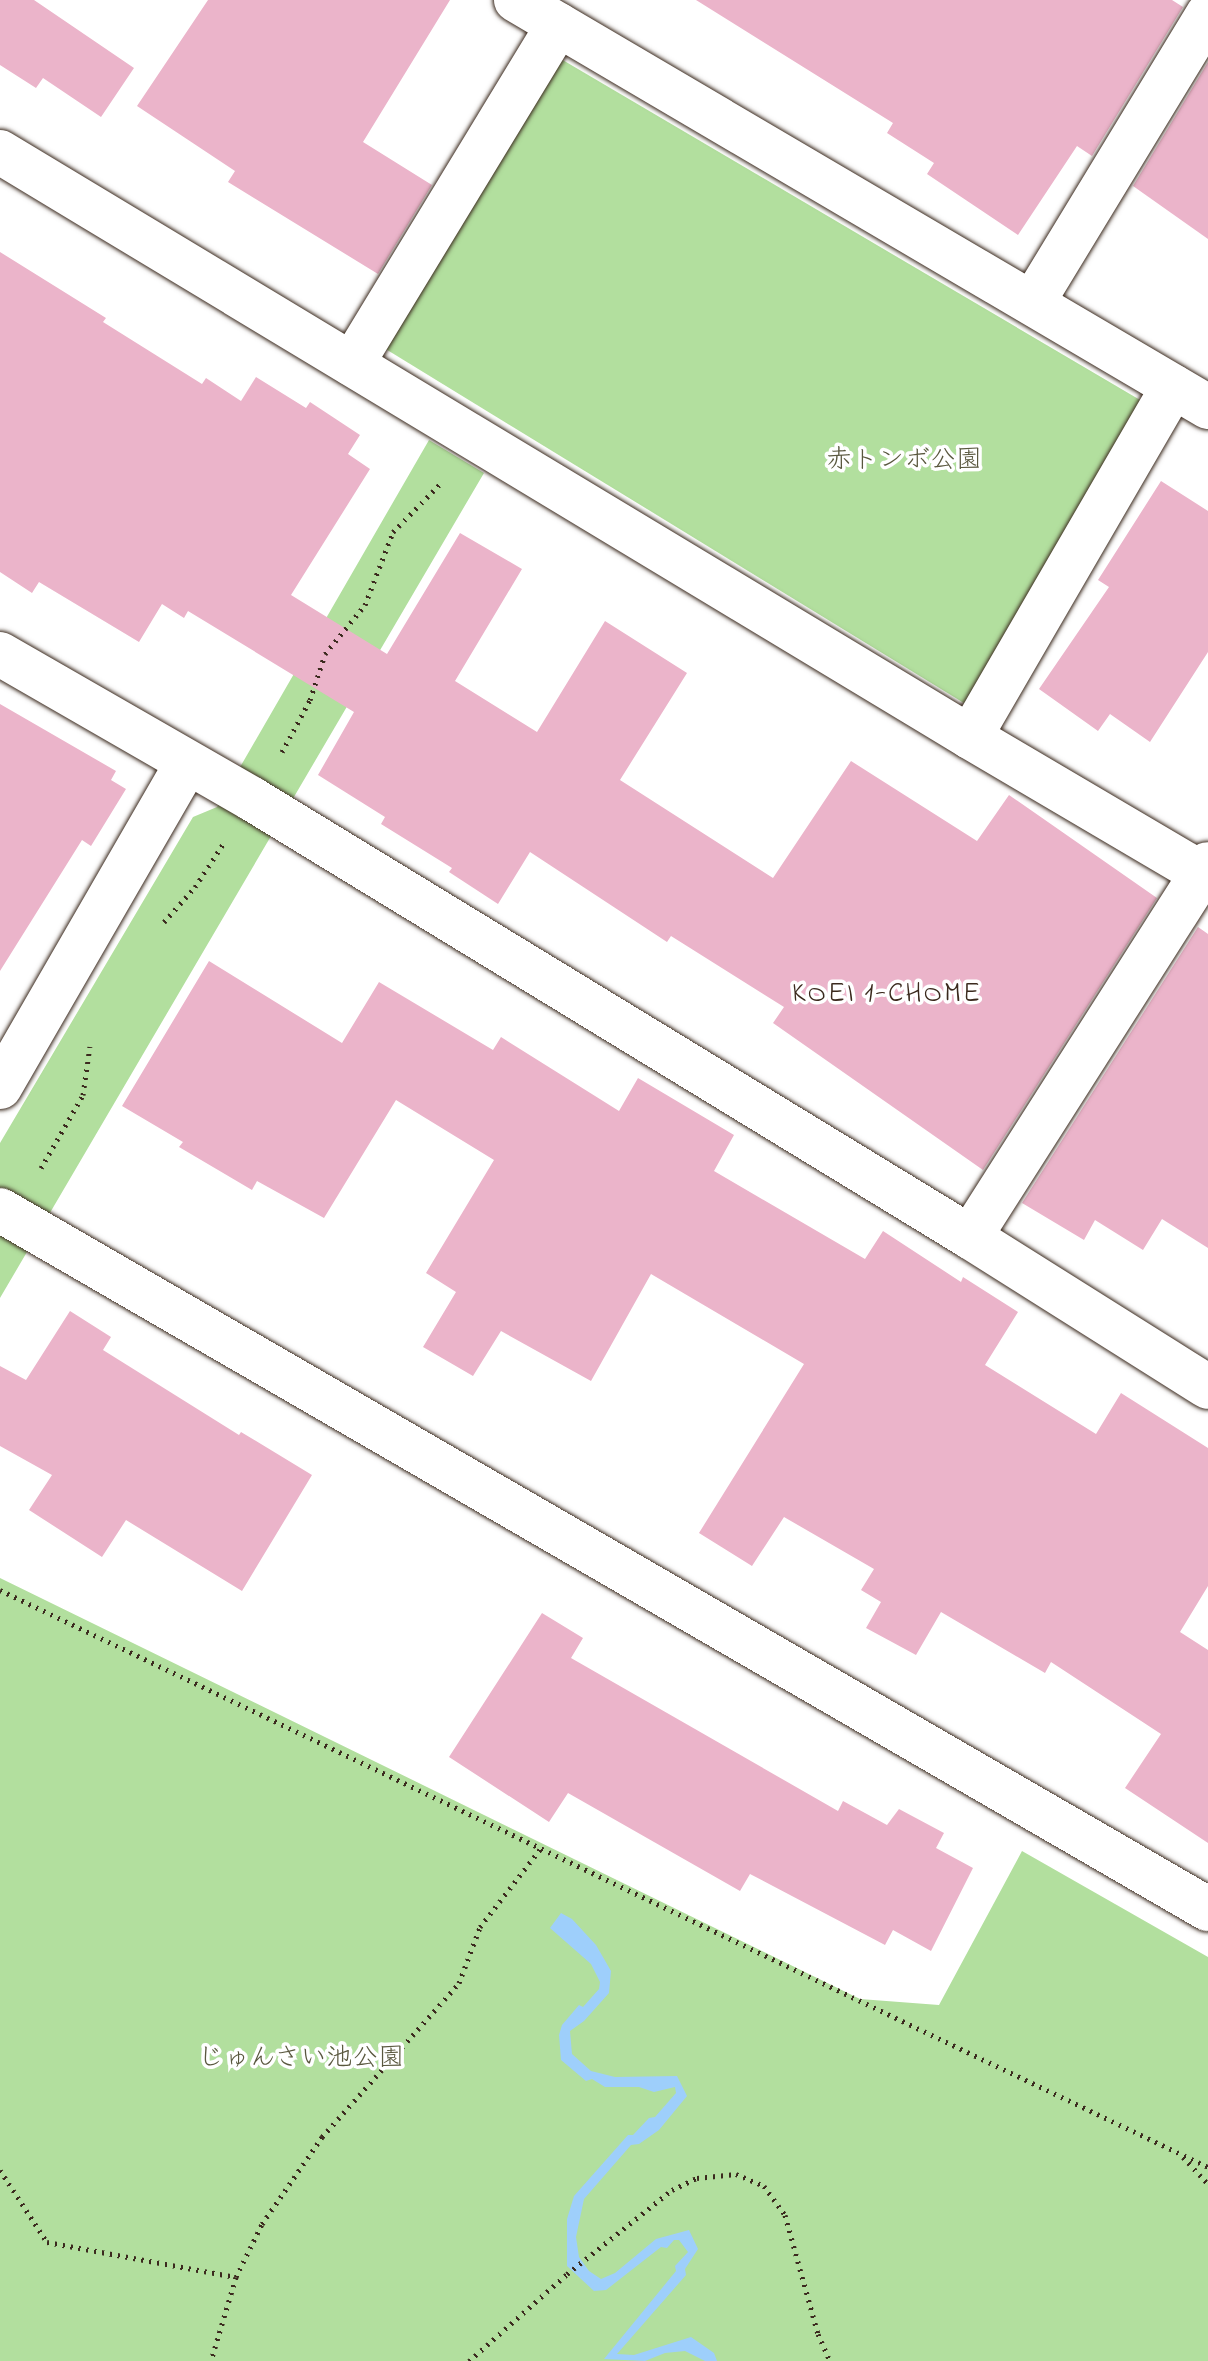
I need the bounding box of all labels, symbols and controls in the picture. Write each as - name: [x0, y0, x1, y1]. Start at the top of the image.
- park label: 赤トンボ公園: [826, 446, 982, 478]
- district label: KOEI 1-CHOME: [792, 978, 982, 1012]
- park label: じゅんさい池公園: [197, 2044, 405, 2076]

